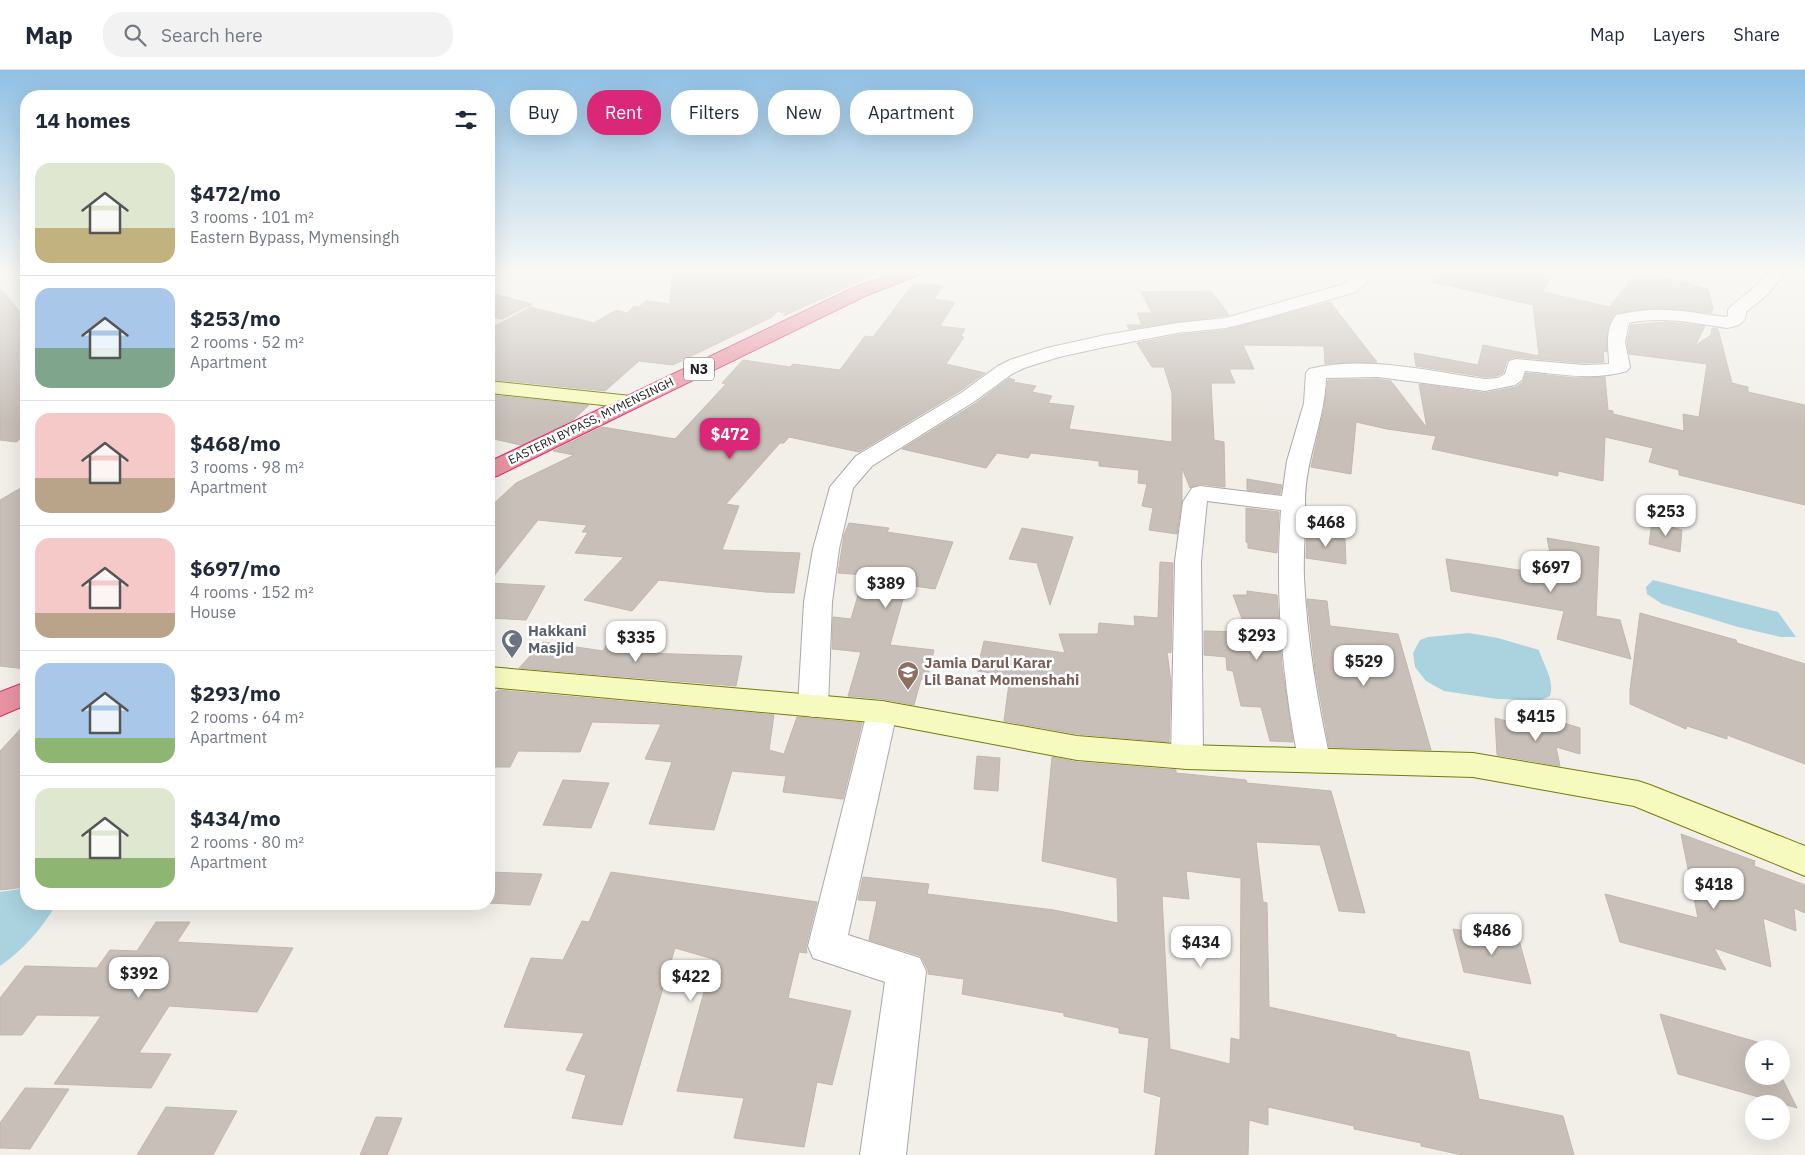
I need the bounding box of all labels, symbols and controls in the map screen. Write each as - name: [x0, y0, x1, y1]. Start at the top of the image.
- search box: [103, 12, 453, 57]
- text: Map: [25, 19, 73, 51]
- icon: search: [121, 21, 149, 49]
- text: Search here: [161, 23, 263, 47]
- text: Map: [1590, 23, 1625, 46]
- text: Layers: [1653, 23, 1705, 46]
- text: Share: [1733, 23, 1780, 46]
- chip: Buy: [510, 90, 577, 135]
- chip: Rent: [587, 90, 661, 135]
- chip: Filters: [671, 90, 758, 135]
- chip: New: [768, 90, 840, 135]
- chip: Apartment: [850, 90, 973, 135]
- text: 14 homes: [35, 106, 131, 134]
- icon: filters: [452, 106, 480, 134]
- text: $472/mo: [190, 179, 281, 207]
- icon: home: [75, 183, 135, 243]
- text: 3 rooms · 101 m²: [190, 207, 314, 227]
- text: Eastern Bypass, Mymensingh: [190, 227, 400, 247]
- text: $253/mo: [190, 304, 281, 332]
- icon: home: [75, 308, 135, 368]
- text: 2 rooms · 52 m²: [190, 332, 304, 352]
- text: Apartment: [190, 352, 267, 372]
- road number: N3: [684, 358, 714, 380]
- street label: EASTERN BYPASS, MYMENSINGH: [505, 374, 676, 467]
- pin: $472: [700, 418, 760, 460]
- text: $472: [711, 424, 749, 444]
- text: $468/mo: [190, 429, 281, 457]
- icon: home: [75, 433, 135, 493]
- text: 3 rooms · 98 m²: [190, 457, 304, 477]
- text: Apartment: [190, 477, 267, 497]
- pin: $253: [1636, 494, 1696, 537]
- text: $253: [1647, 501, 1685, 521]
- pin: $468: [1296, 506, 1356, 548]
- text: $468: [1307, 512, 1345, 532]
- pin: $697: [1521, 550, 1581, 593]
- text: $697/mo: [190, 554, 281, 582]
- text: $697: [1532, 557, 1570, 577]
- icon: home: [75, 558, 135, 618]
- pin: $389: [856, 566, 916, 609]
- text: $389: [867, 573, 905, 593]
- text: 4 rooms · 152 m²: [190, 582, 314, 602]
- text: House: [190, 602, 236, 622]
- pin: $293: [1227, 618, 1287, 661]
- pin: $335: [606, 620, 666, 663]
- place label: Hakkani Masjid: [528, 621, 586, 657]
- text: $293: [1238, 625, 1276, 645]
- text: $335: [617, 627, 655, 647]
- mosque icon: Hakkani Masjid: [500, 628, 524, 659]
- pin: $529: [1334, 644, 1394, 687]
- text: $529: [1345, 651, 1383, 671]
- place label: Jamia Darul Karar Lil Banat Momenshahi: [924, 653, 1079, 689]
- school or university icon: Jamia Darul Karar Lil Banat Momenshahi: [896, 660, 920, 691]
- text: $293/mo: [190, 679, 281, 707]
- icon: home: [75, 683, 135, 743]
- pin: $415: [1506, 700, 1566, 742]
- text: $415: [1517, 706, 1555, 726]
- text: 2 rooms · 64 m²: [190, 707, 304, 727]
- text: Apartment: [190, 727, 267, 747]
- text: $434/mo: [190, 804, 281, 832]
- icon: home: [75, 808, 135, 868]
- text: 2 rooms · 80 m²: [190, 832, 304, 852]
- text: Apartment: [190, 852, 267, 872]
- pin: $418: [1684, 868, 1744, 910]
- text: $418: [1695, 874, 1733, 894]
- pin: $486: [1462, 914, 1522, 956]
- text: $486: [1473, 920, 1511, 940]
- pin: $434: [1171, 926, 1231, 968]
- text: $434: [1182, 932, 1220, 952]
- pin: $392: [109, 956, 169, 999]
- pin: $422: [661, 960, 721, 1002]
- text: $392: [120, 963, 158, 983]
- text: $422: [672, 966, 710, 986]
- map controls: [1745, 1040, 1790, 1140]
- button: +: [1745, 1040, 1790, 1085]
- button: −: [1745, 1095, 1790, 1140]

